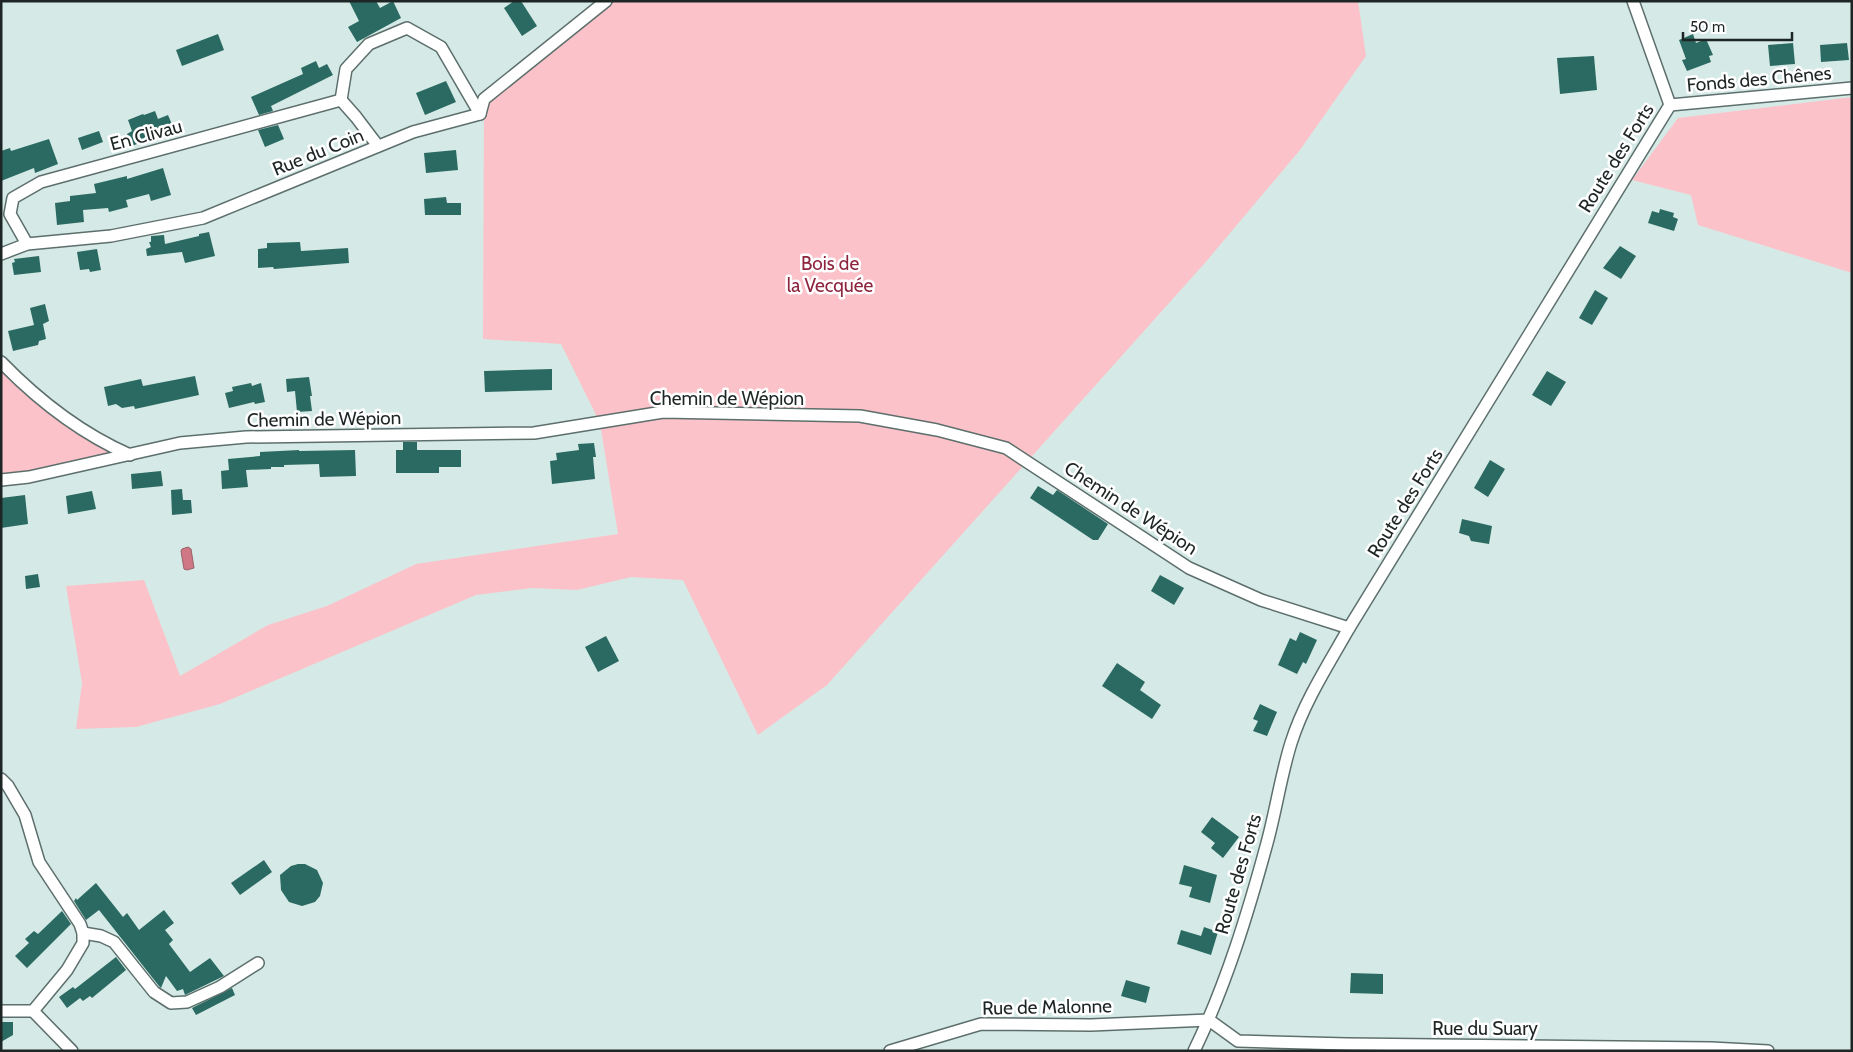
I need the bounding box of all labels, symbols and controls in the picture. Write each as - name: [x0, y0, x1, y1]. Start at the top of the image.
- scale bar: [1683, 10, 1792, 42]
- text: 50 m: [1690, 18, 1725, 36]
- street label: Fonds des Chênes: [1686, 61, 1832, 97]
- street label: Route des Forts: [1573, 99, 1659, 217]
- street label: En Clivau: [107, 114, 185, 156]
- street label: Rue du Coin: [269, 123, 367, 181]
- park label: Bois de la Vecquée: [787, 252, 874, 297]
- street label: Chemin de Wépion: [650, 387, 804, 410]
- street label: Chemin de Wépion: [247, 406, 401, 432]
- street label: Route des Forts: [1362, 444, 1448, 562]
- street label: Chemin de Wépion: [1060, 456, 1202, 560]
- street label: Route des Forts: [1210, 811, 1266, 937]
- street label: Rue de Malonne: [982, 994, 1112, 1020]
- street label: Rue du Suary: [1432, 1017, 1538, 1040]

